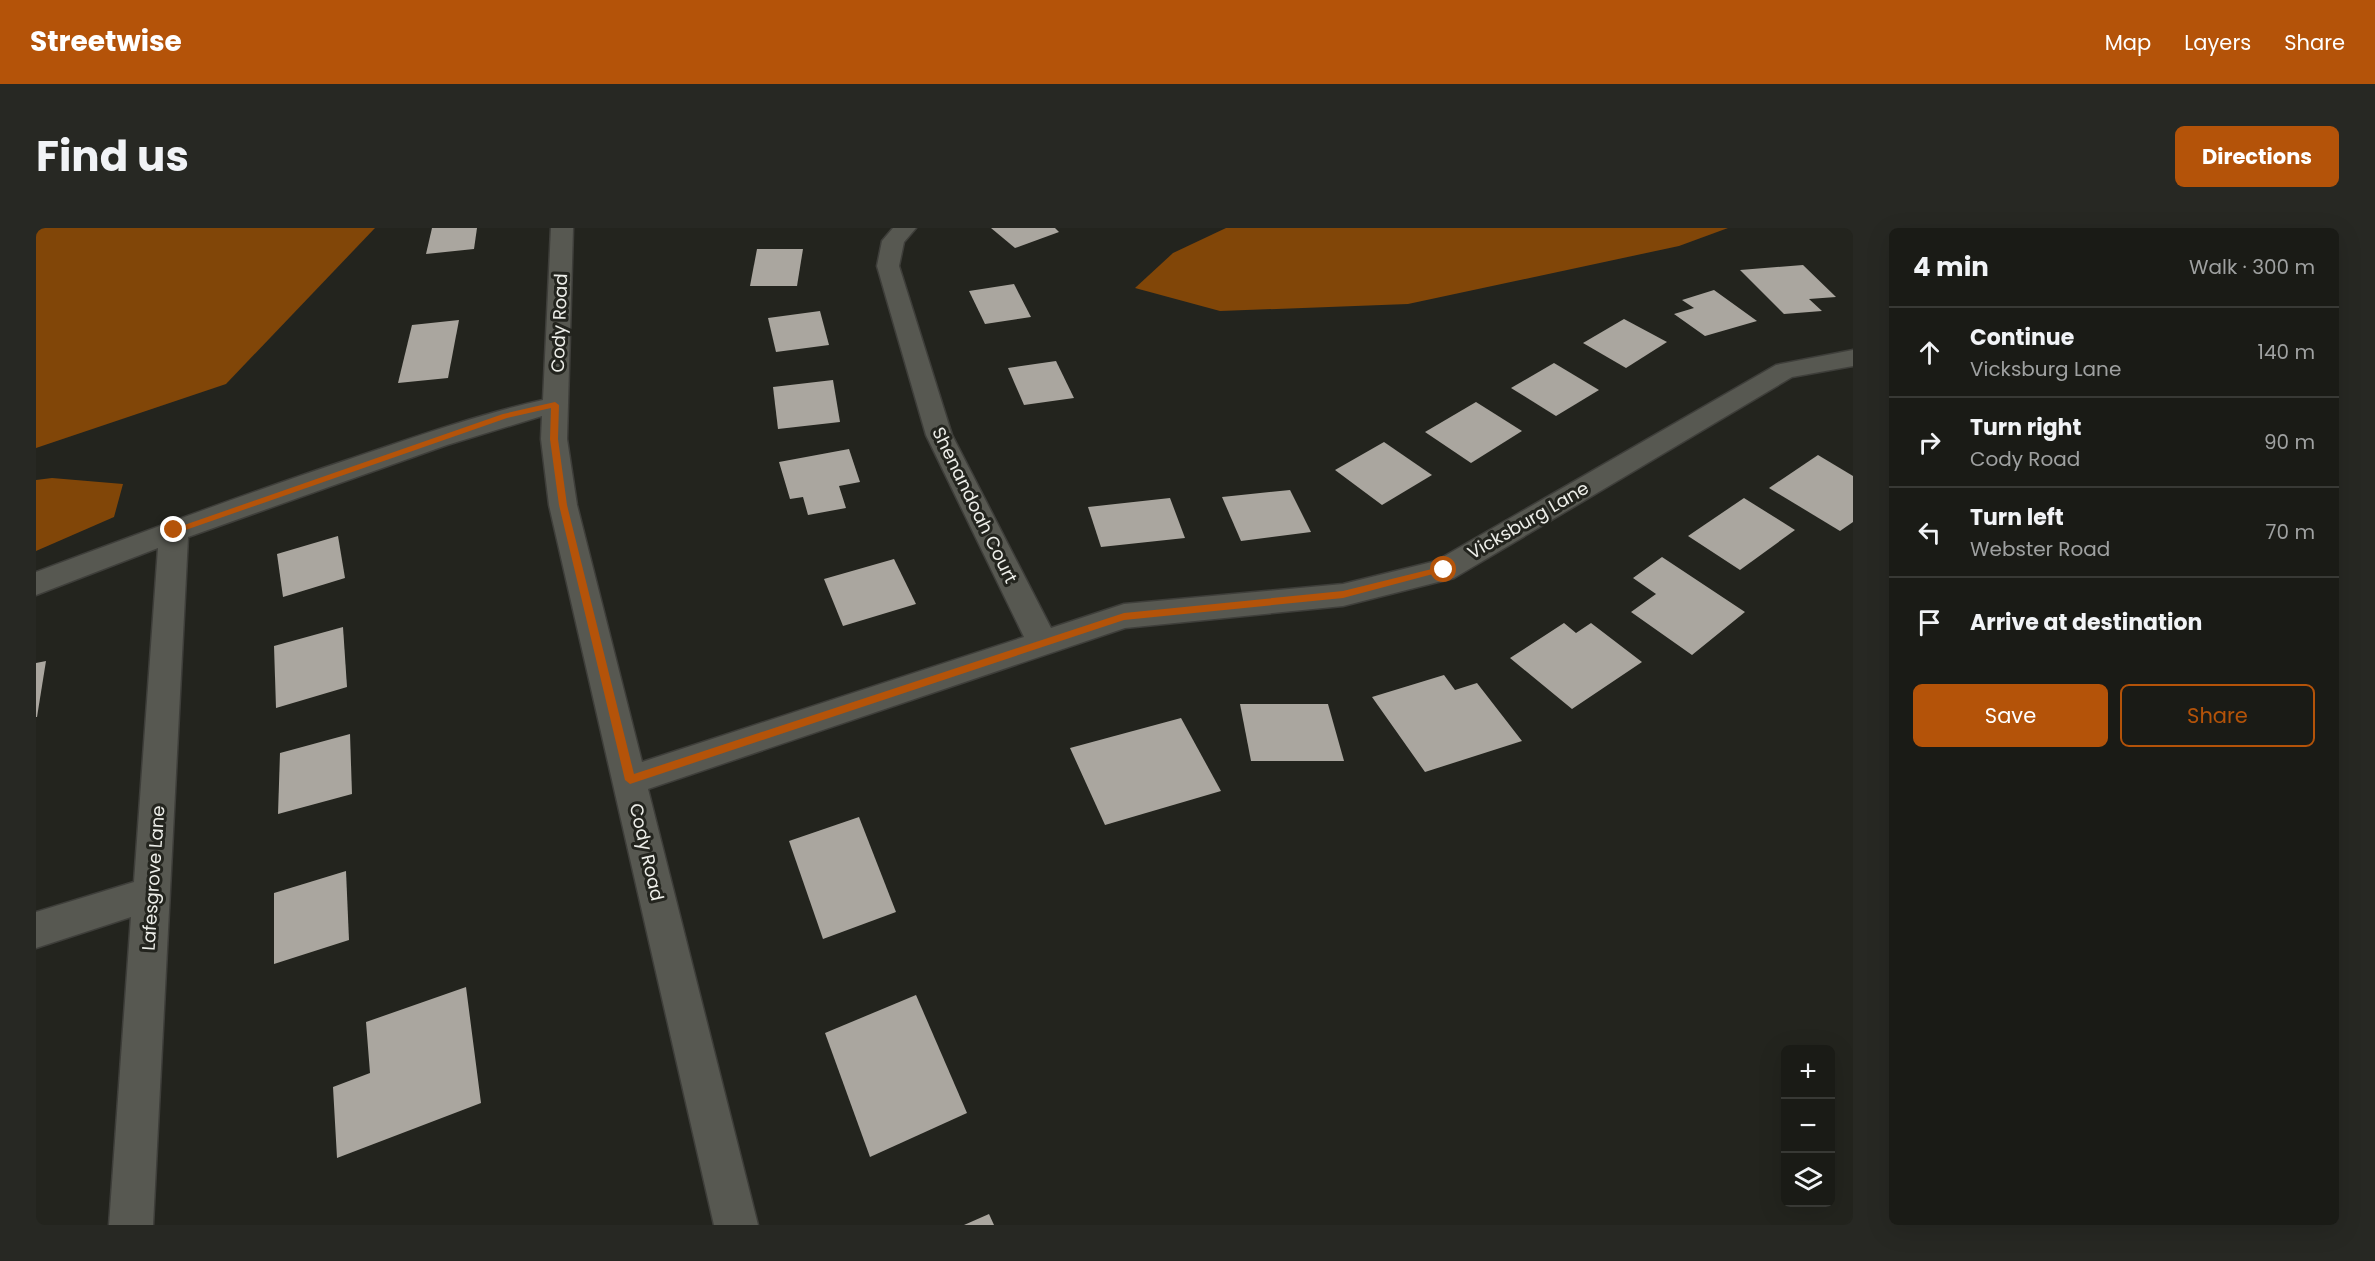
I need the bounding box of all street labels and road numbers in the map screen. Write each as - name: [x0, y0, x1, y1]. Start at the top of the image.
- street label: Cody Road: [545, 273, 573, 373]
- street label: Shenandoah Court: [926, 423, 1024, 587]
- street label: Vicksburg Lane: [1463, 475, 1593, 565]
- street label: Cody Road: [624, 801, 670, 903]
- street label: Lafesgrove Lane: [135, 805, 171, 951]

